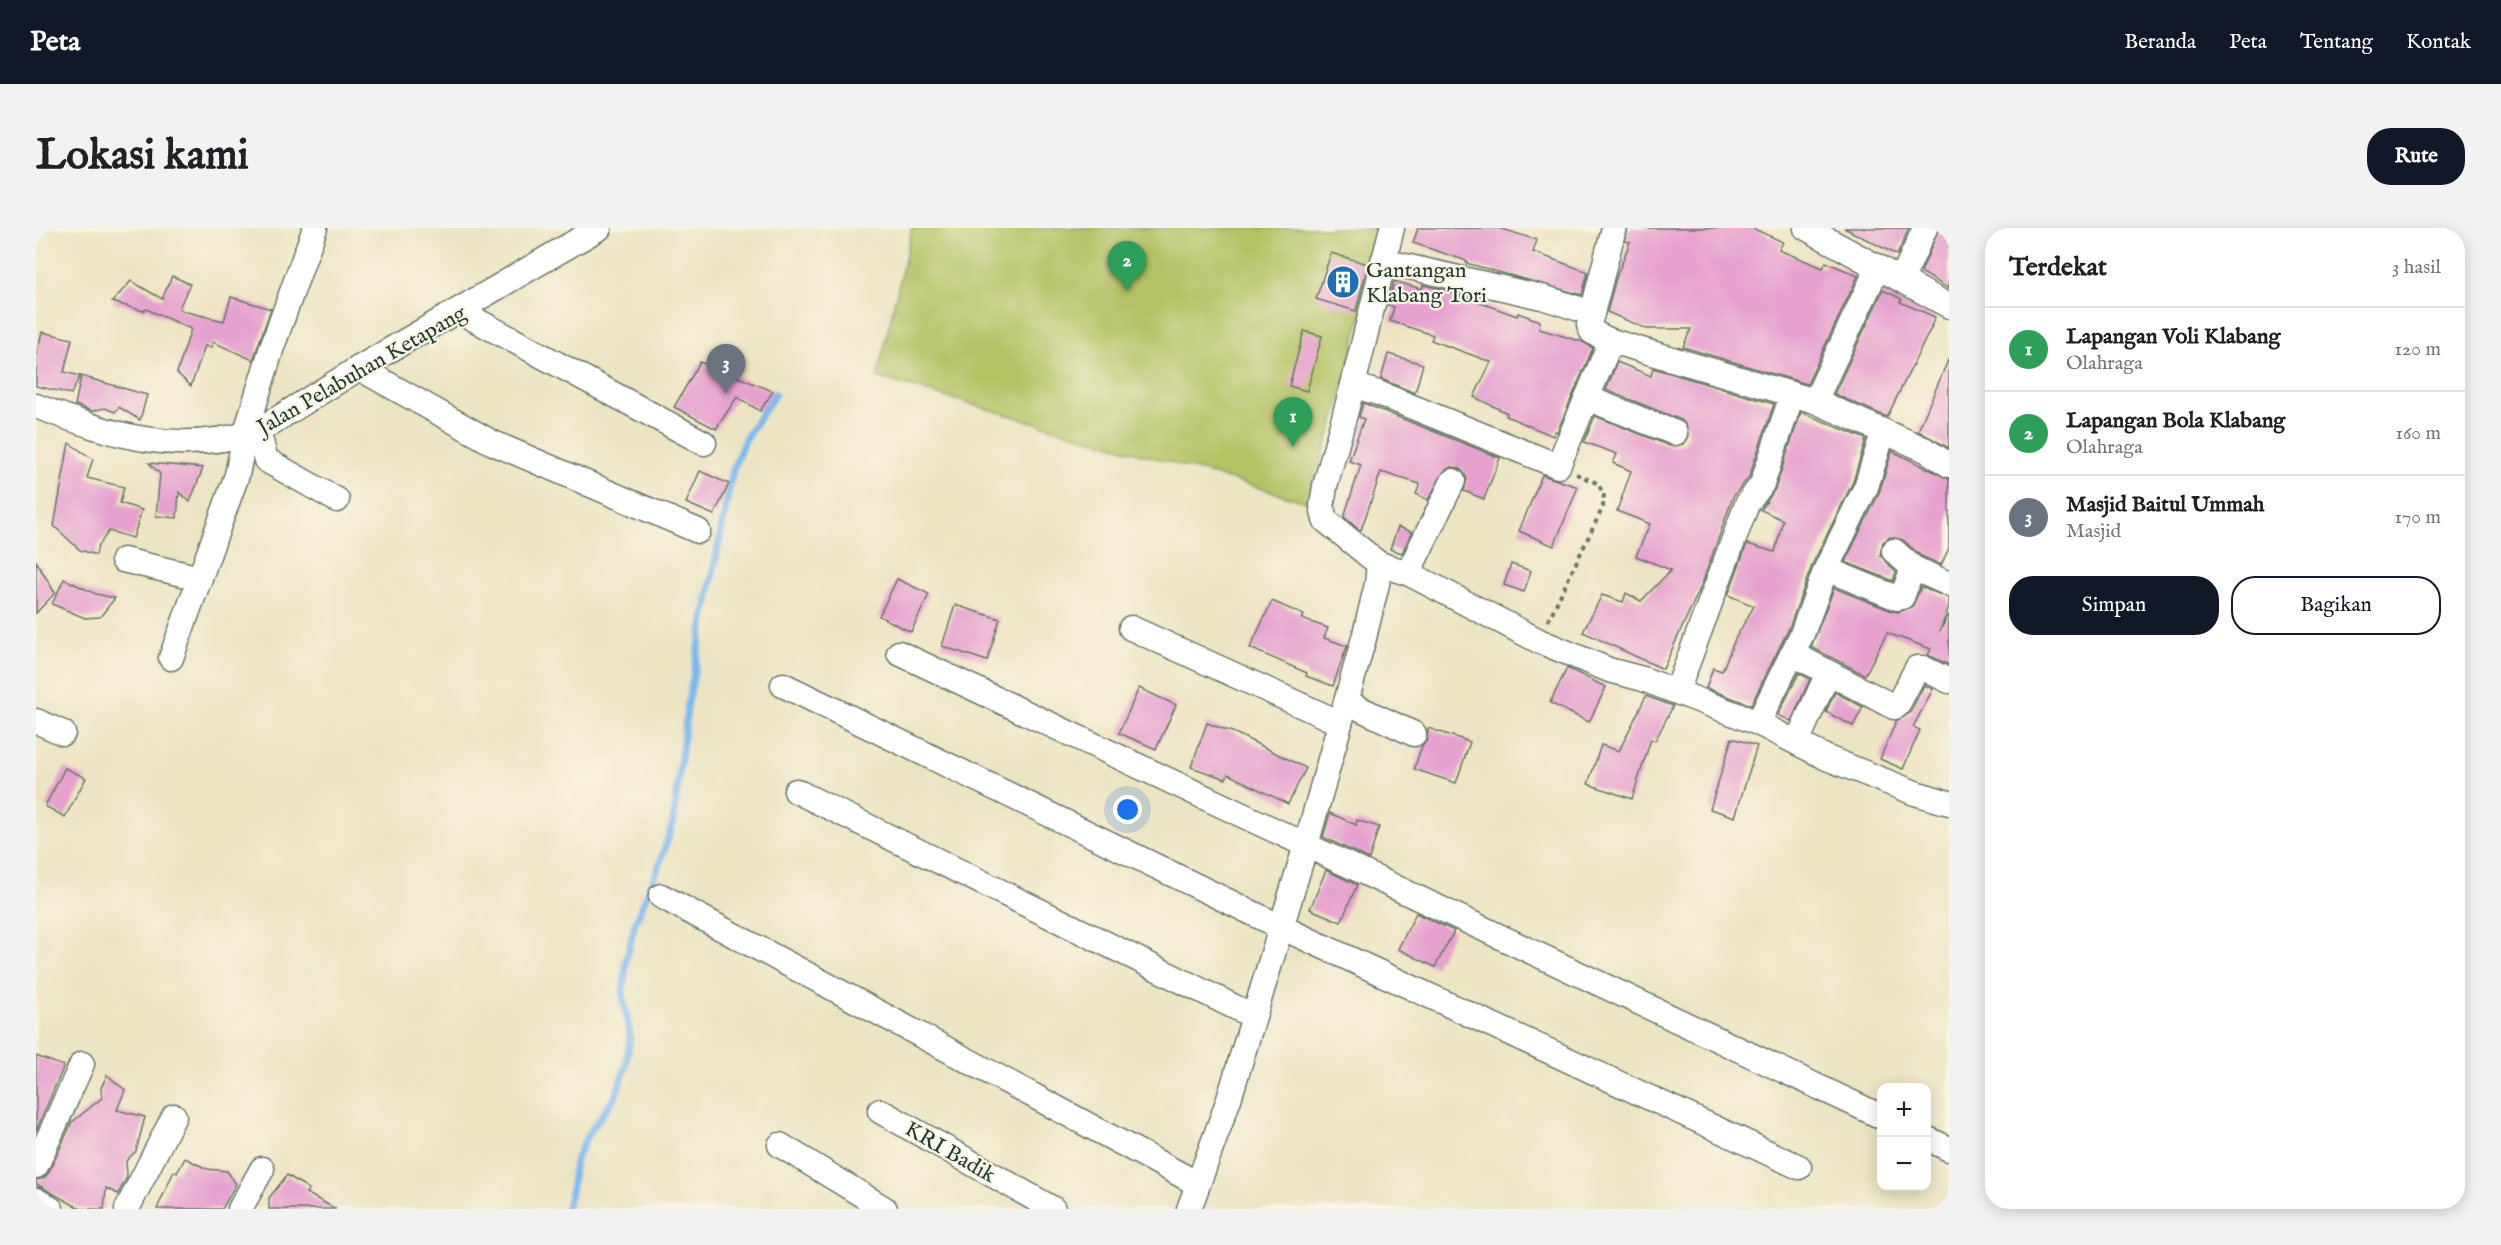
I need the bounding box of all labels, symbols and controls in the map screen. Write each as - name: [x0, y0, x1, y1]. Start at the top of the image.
- text: Peta: [30, 25, 80, 60]
- text: Beranda: [2124, 29, 2196, 56]
- text: Peta: [2229, 29, 2267, 56]
- text: Tentang: [2300, 29, 2373, 56]
- text: Kontak: [2406, 29, 2471, 56]
- button: Rute: [2367, 128, 2465, 185]
- text: Lokasi kami: [36, 130, 249, 183]
- pin: 2: [1108, 242, 1146, 291]
- text: Terdekat: [2009, 251, 2107, 284]
- text: 3 hasil: [2392, 255, 2441, 280]
- place label: Gantangan Klabang Tori: [1366, 257, 1487, 310]
- building icon: Gantangan Klabang Tori: [1325, 264, 1361, 300]
- street label: Jalan Pelabuhan Ketapang: [250, 299, 473, 444]
- text: Lapangan Voli Klabang: [2066, 323, 2280, 351]
- text: 1: [2025, 337, 2032, 362]
- text: 120 m: [2395, 337, 2441, 362]
- pin: 3: [706, 344, 746, 394]
- text: Olahraga: [2066, 351, 2143, 376]
- pin: 1: [1274, 398, 1312, 447]
- text: Lapangan Bola Klabang: [2066, 407, 2285, 435]
- text: 2: [2024, 421, 2033, 446]
- text: 160 m: [2395, 421, 2441, 446]
- text: Olahraga: [2066, 435, 2143, 460]
- text: Masjid Baitul Ummah: [2066, 491, 2264, 519]
- text: 3: [2025, 505, 2032, 530]
- text: 170 m: [2395, 505, 2441, 530]
- text: Masjid: [2066, 519, 2121, 544]
- button: Simpan: [2009, 576, 2219, 635]
- button: Bagikan: [2231, 576, 2441, 635]
- your location: [1113, 795, 1142, 824]
- map controls: [1877, 1083, 1931, 1191]
- button: +: [1877, 1083, 1931, 1137]
- street label: KRI Badik: [900, 1116, 1001, 1190]
- button: −: [1877, 1137, 1931, 1191]

